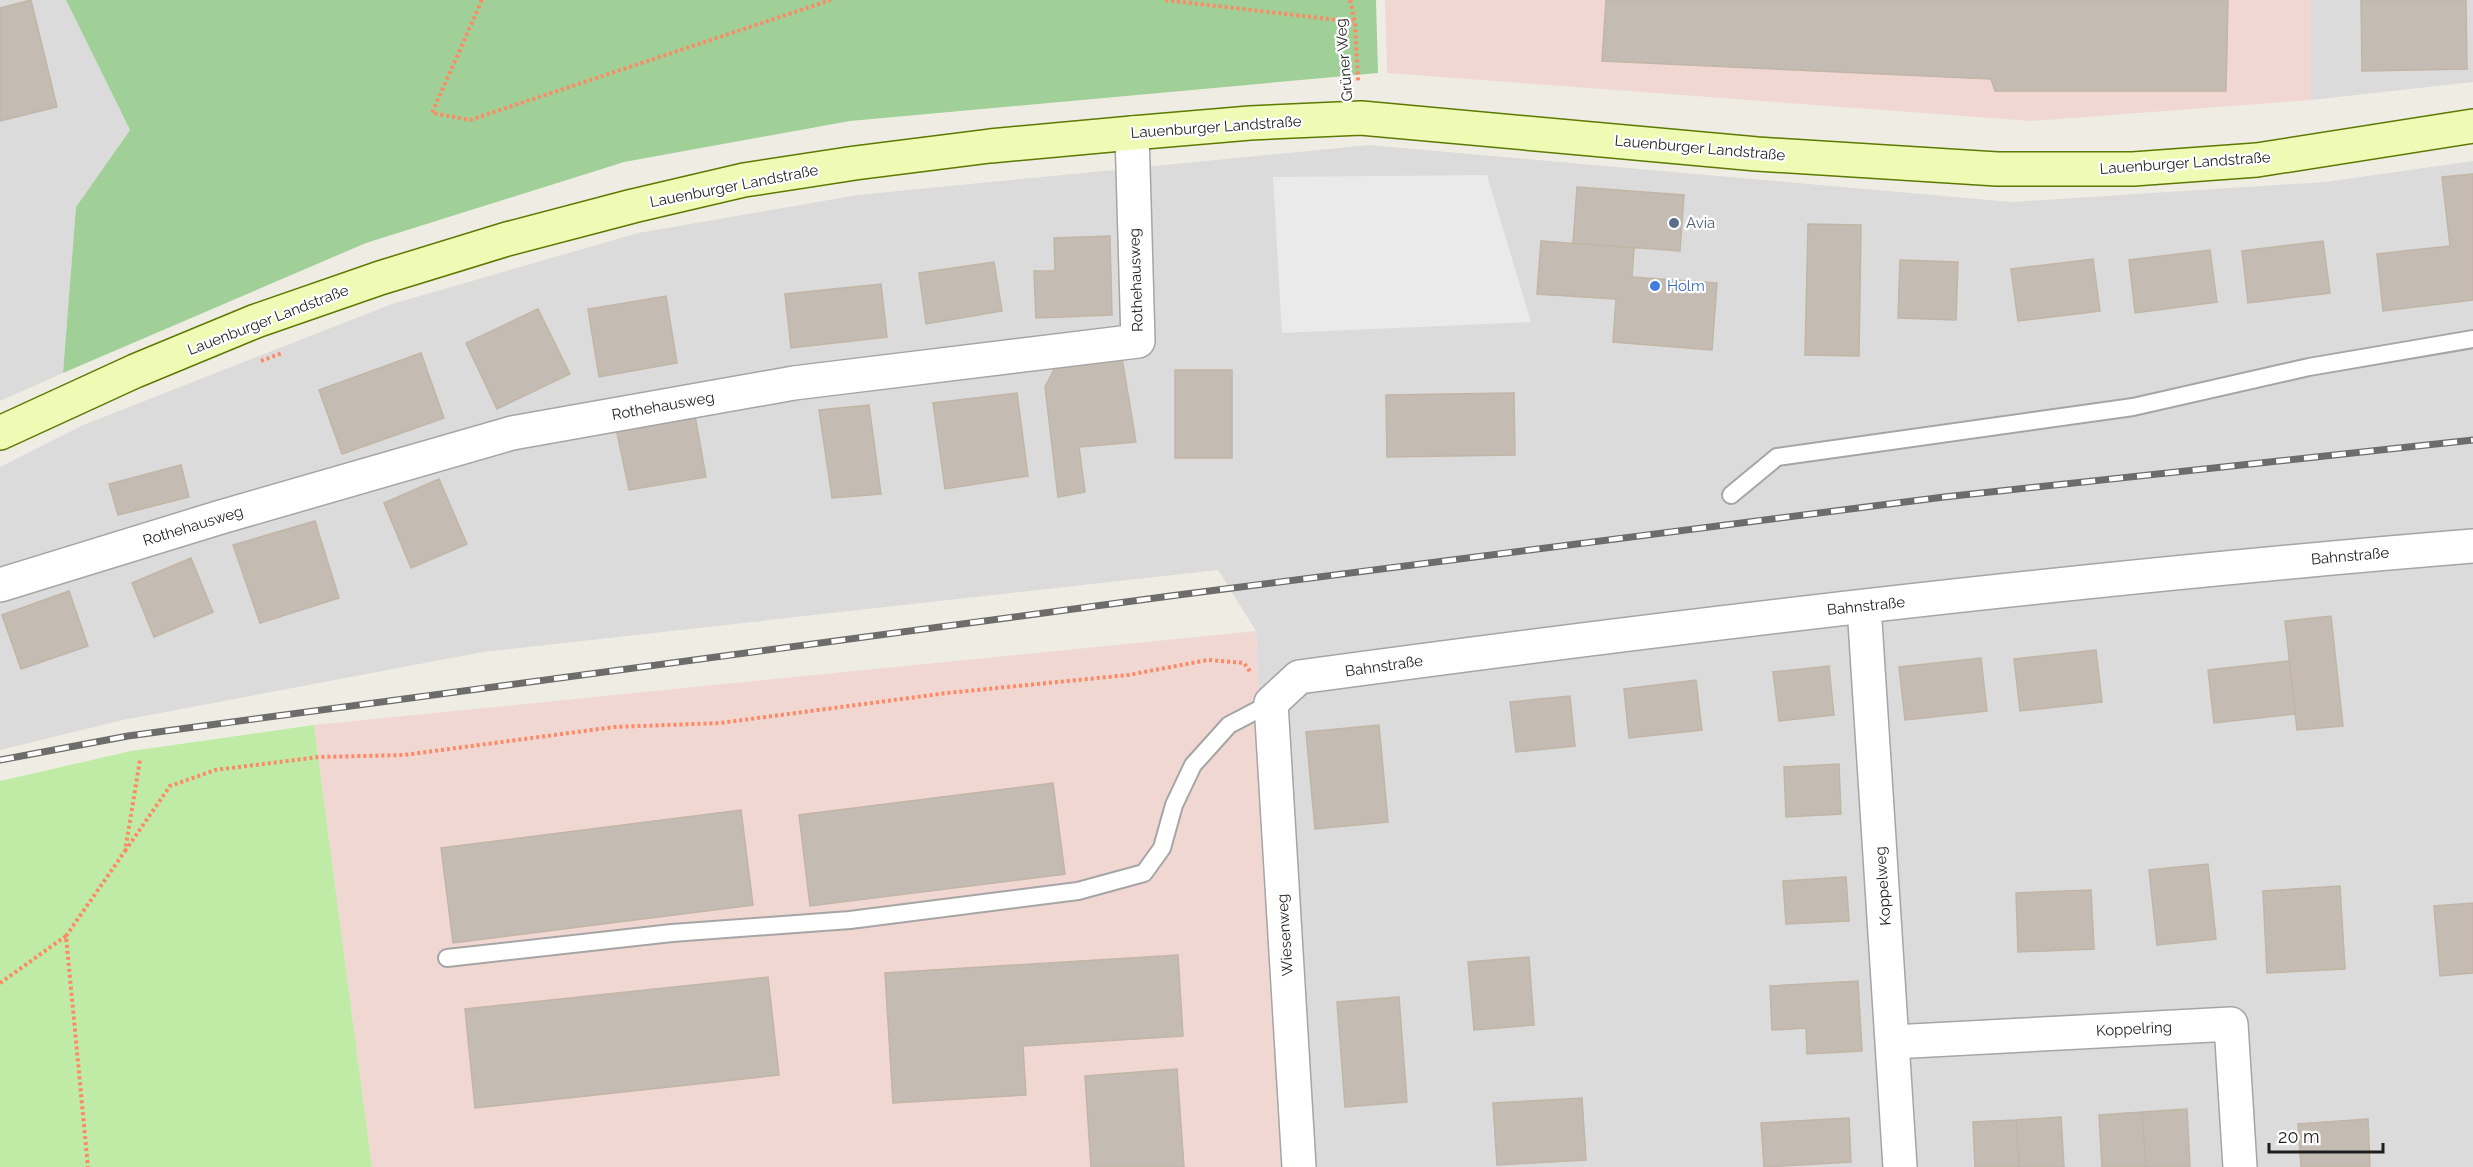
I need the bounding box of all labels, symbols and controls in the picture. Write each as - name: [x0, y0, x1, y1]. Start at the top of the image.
- street label: Grüner Weg: [1331, 18, 1357, 102]
- street label: Lauenburger Landstraße: [1130, 112, 1302, 142]
- street label: Lauenburger Landstraße: [1614, 132, 1786, 164]
- street label: Lauenburger Landstraße: [2099, 148, 2271, 178]
- street label: Lauenburger Landstraße: [648, 161, 820, 211]
- place label: Avia: [1686, 214, 1715, 232]
- marker: Avia: [1667, 216, 1681, 230]
- street label: Rothehausweg: [1125, 228, 1147, 332]
- place label: Holm: [1667, 277, 1705, 295]
- marker: Holm: [1648, 279, 1662, 293]
- street label: Lauenburger Landstraße: [185, 281, 351, 359]
- street label: Rothehausweg: [610, 388, 716, 424]
- street label: Rothehausweg: [141, 502, 245, 550]
- street label: Bahnstraße: [2310, 544, 2390, 568]
- street label: Bahnstraße: [1826, 593, 1906, 619]
- street label: Bahnstraße: [1344, 652, 1424, 680]
- street label: Koppelweg: [1871, 846, 1895, 926]
- street label: Wiesenweg: [1273, 893, 1297, 977]
- street label: Koppelring: [2096, 1018, 2172, 1040]
- scale bar: [2269, 1116, 2383, 1154]
- text: 20 m: [2278, 1126, 2320, 1147]

